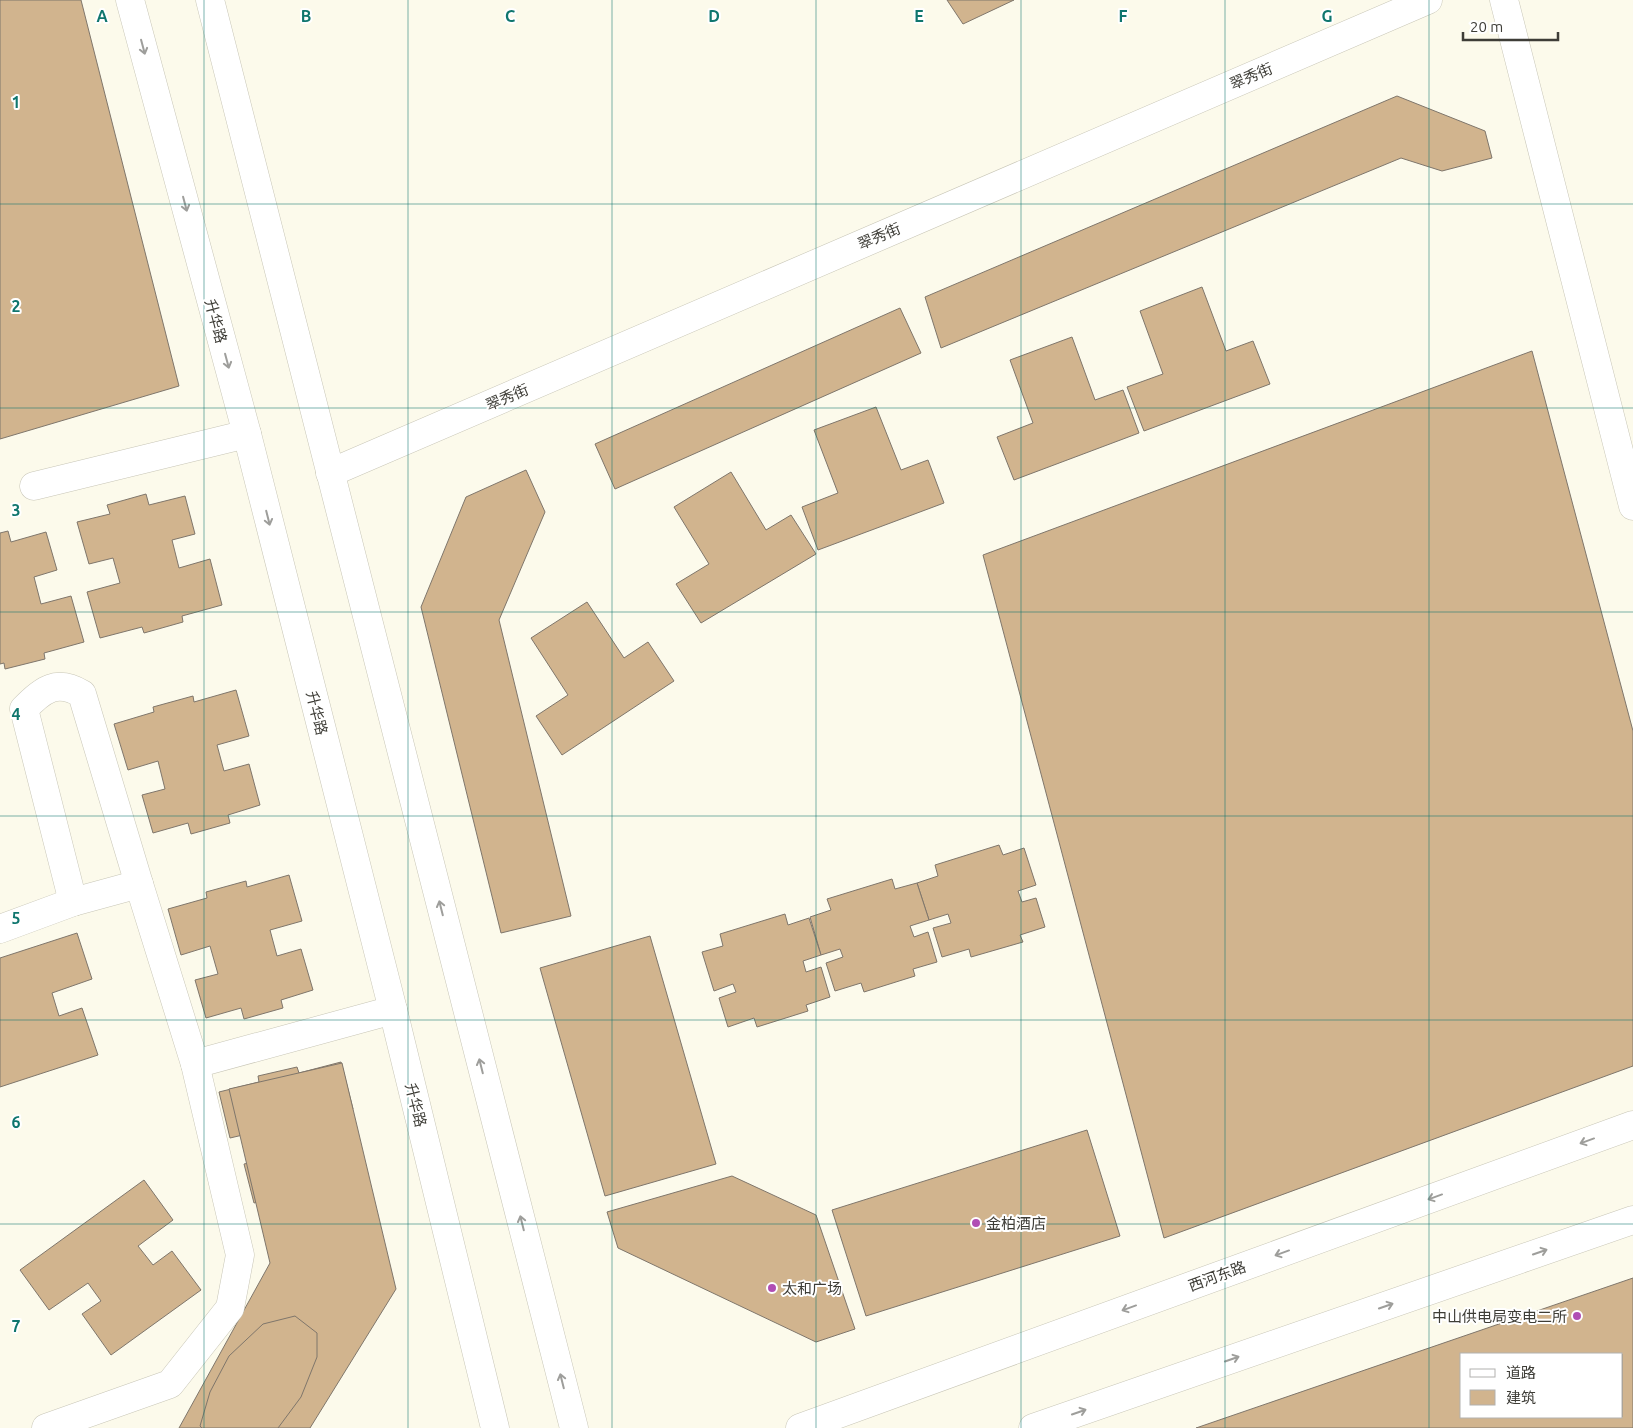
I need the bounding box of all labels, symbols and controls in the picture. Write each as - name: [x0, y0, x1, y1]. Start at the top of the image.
- text: A: [96, 7, 108, 25]
- text: B: [301, 7, 311, 25]
- text: C: [505, 7, 515, 25]
- text: D: [708, 7, 720, 25]
- text: E: [914, 7, 924, 25]
- text: F: [1119, 7, 1128, 25]
- text: G: [1321, 7, 1333, 25]
- scale bar: [1463, 10, 1558, 42]
- text: 20 m: [1470, 18, 1503, 35]
- one-way arrow: [138, 39, 148, 55]
- street label: 翠秀街: [1227, 59, 1275, 93]
- text: 1: [11, 93, 21, 111]
- one-way arrow: [180, 196, 190, 212]
- street label: 翠秀街: [855, 219, 903, 253]
- text: 2: [11, 297, 21, 315]
- street label: 升华路: [202, 297, 230, 345]
- one-way arrow: [223, 352, 232, 368]
- street label: 翠秀街: [483, 380, 531, 414]
- text: 3: [11, 501, 21, 519]
- one-way arrow: [264, 510, 273, 526]
- street label: 升华路: [303, 689, 331, 737]
- text: 4: [11, 705, 21, 723]
- one-way arrow: [436, 901, 445, 917]
- text: 5: [11, 909, 21, 927]
- one-way arrow: [476, 1058, 486, 1074]
- street label: 升华路: [402, 1081, 430, 1129]
- text: 6: [11, 1113, 21, 1131]
- one-way arrow: [1580, 1137, 1595, 1146]
- one-way arrow: [1427, 1193, 1443, 1202]
- place label: 金柏酒店: [986, 1215, 1046, 1232]
- one-way arrow: [516, 1216, 526, 1232]
- marker: 金柏酒店: [970, 1217, 982, 1229]
- one-way arrow: [1531, 1247, 1547, 1256]
- one-way arrow: [1275, 1249, 1290, 1258]
- street label: 西河东路: [1186, 1258, 1248, 1294]
- place label: 太和广场: [782, 1280, 842, 1297]
- marker: 太和广场: [766, 1282, 778, 1294]
- one-way arrow: [1378, 1300, 1394, 1310]
- one-way arrow: [1122, 1304, 1137, 1313]
- place label: 中山供电局变电二所: [1432, 1308, 1567, 1325]
- marker: 中山供电局变电二所: [1571, 1310, 1583, 1322]
- text: 7: [11, 1317, 21, 1335]
- legend: [1460, 1353, 1623, 1418]
- one-way arrow: [1224, 1354, 1240, 1363]
- text: 道路: [1506, 1364, 1536, 1381]
- one-way arrow: [557, 1373, 566, 1389]
- text: 建筑: [1506, 1389, 1536, 1406]
- one-way arrow: [1071, 1407, 1086, 1416]

